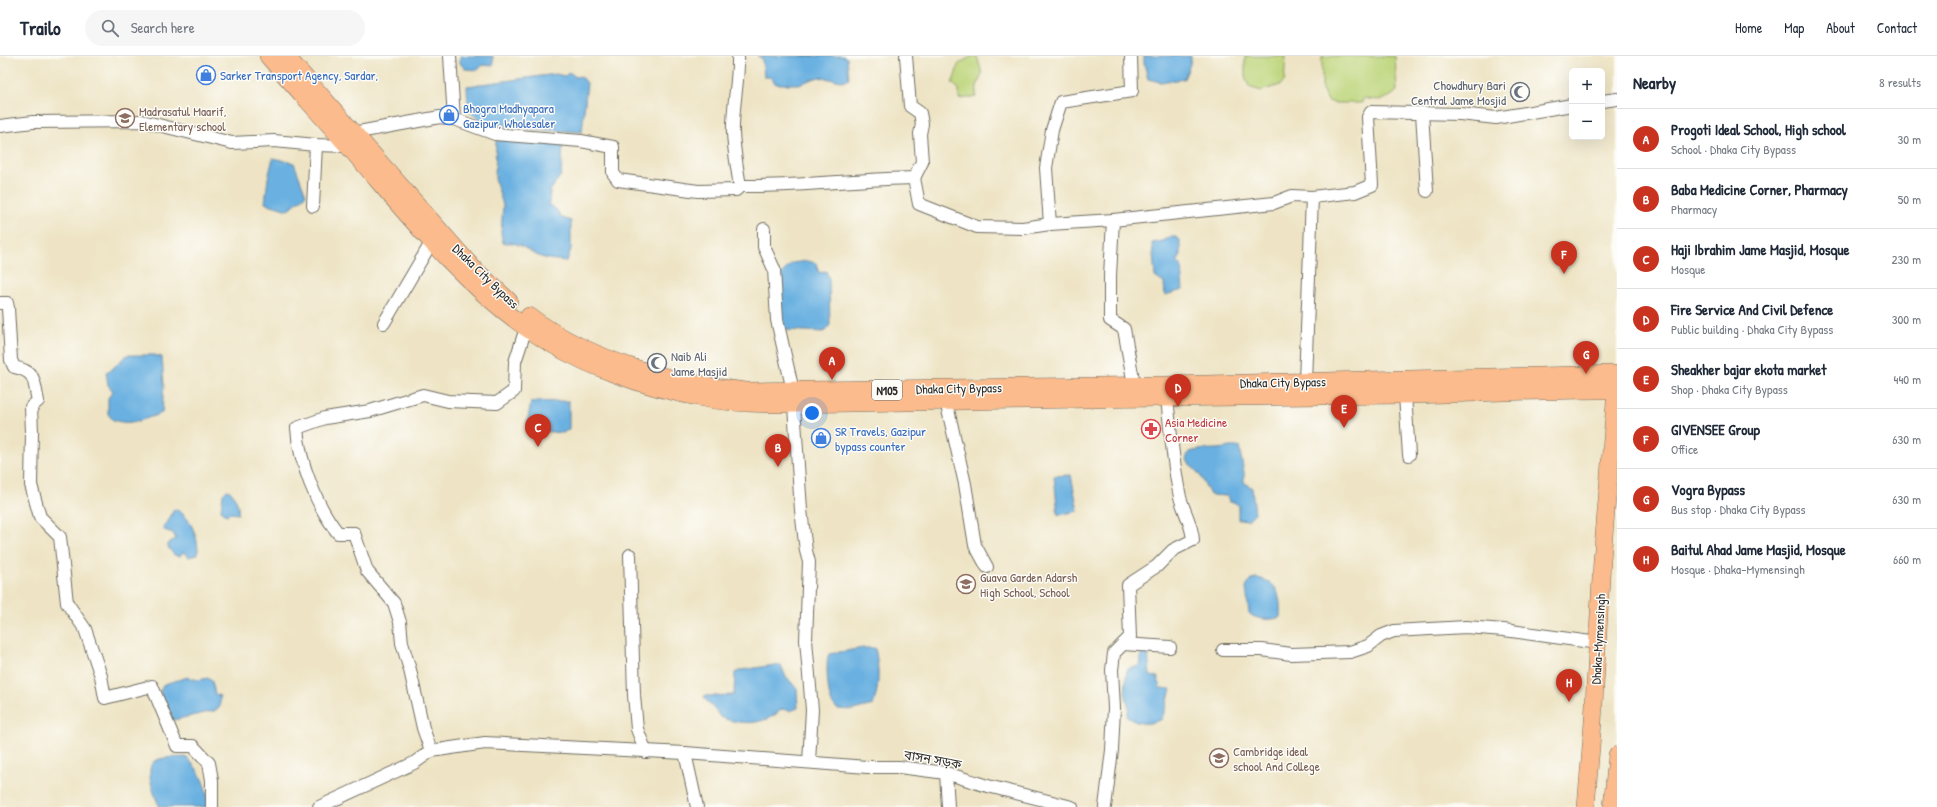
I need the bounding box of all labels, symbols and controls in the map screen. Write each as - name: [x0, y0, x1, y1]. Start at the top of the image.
- search box: [85, 10, 365, 46]
- text: Trailo: [20, 15, 61, 41]
- icon: search: [99, 17, 121, 39]
- text: Search here: [131, 17, 195, 38]
- text: Home: [1735, 18, 1762, 37]
- text: Map: [1784, 18, 1804, 37]
- text: About: [1826, 18, 1855, 37]
- text: Contact: [1877, 18, 1917, 37]
- shop icon: Sarker Transport Agency, Sardar,: [195, 64, 217, 86]
- place label: Sarker Transport Agency, Sardar,: [220, 66, 378, 84]
- map controls: [1569, 68, 1605, 140]
- button: +: [1569, 68, 1605, 104]
- text: Nearby: [1633, 71, 1676, 94]
- text: 8 results: [1879, 73, 1921, 91]
- place label: Chowdhury Bari Central Jame Mosjid: [1411, 76, 1506, 109]
- mosque icon: Chowdhury Bari Central Jame Mosjid: [1509, 81, 1531, 103]
- place label: Bhogra Madhyapara Gazipur, Wholesaler: [463, 99, 555, 132]
- place label: Madrasatul Maarif, Elementary school: [139, 102, 226, 135]
- shop icon: Bhogra Madhyapara Gazipur, Wholesaler: [438, 104, 460, 126]
- button: −: [1569, 104, 1605, 140]
- school or university icon: Madrasatul Maarif, Elementary school: [114, 107, 136, 129]
- text: Progoti Ideal School, High school: [1671, 119, 1846, 140]
- text: A: [1643, 130, 1649, 148]
- text: 30 m: [1898, 130, 1921, 148]
- text: School · Dhaka City Bypass: [1671, 140, 1796, 158]
- text: Baba Medicine Corner, Pharmacy: [1671, 179, 1848, 200]
- text: B: [1643, 190, 1649, 208]
- text: 50 m: [1898, 190, 1921, 208]
- text: Pharmacy: [1671, 200, 1717, 218]
- text: Haji Ibrahim Jame Masjid, Mosque: [1671, 239, 1849, 260]
- street label: Dhaka City Bypass: [449, 240, 523, 312]
- pin: F: [1551, 241, 1577, 274]
- text: C: [1642, 250, 1650, 268]
- text: 230 m: [1891, 250, 1921, 268]
- text: Mosque: [1671, 260, 1705, 278]
- text: Fire Service And Civil Defence: [1671, 299, 1833, 320]
- text: D: [1643, 310, 1649, 328]
- text: 300 m: [1892, 310, 1921, 328]
- text: Public building · Dhaka City Bypass: [1671, 320, 1833, 338]
- pin: G: [1573, 341, 1599, 374]
- place label: Naib Ali Jame Masjid: [671, 347, 727, 380]
- pin: A: [819, 347, 845, 380]
- mosque icon: Naib Ali Jame Masjid: [646, 352, 668, 374]
- text: Sheakher bajar ekota market: [1671, 359, 1826, 380]
- text: E: [1643, 370, 1649, 388]
- text: 440 m: [1894, 370, 1921, 388]
- street label: Dhaka City Bypass: [1240, 372, 1326, 392]
- pin: D: [1165, 374, 1191, 407]
- street label: Dhaka City Bypass: [916, 378, 1002, 398]
- road number: N105: [872, 380, 902, 400]
- text: Shop · Dhaka City Bypass: [1671, 380, 1788, 398]
- pin: E: [1331, 395, 1357, 428]
- your location: [802, 403, 822, 423]
- place label: Asia Medicine Corner: [1165, 413, 1227, 446]
- pin: C: [525, 414, 551, 447]
- pharmacy icon: Asia Medicine Corner: [1140, 418, 1162, 440]
- text: GIVENSEE Group: [1671, 419, 1760, 440]
- place label: SR Travels, Gazipur bypass counter: [835, 422, 926, 455]
- shop icon: SR Travels, Gazipur bypass counter: [810, 427, 832, 449]
- text: F: [1644, 430, 1648, 448]
- text: 630 m: [1892, 430, 1921, 448]
- pin: B: [765, 434, 791, 467]
- text: Office: [1671, 440, 1698, 458]
- text: Vogra Bypass: [1671, 479, 1745, 500]
- text: G: [1643, 490, 1649, 508]
- text: 630 m: [1892, 490, 1921, 508]
- text: Bus stop · Dhaka City Bypass: [1671, 500, 1806, 518]
- text: Baitul Ahad Jame Masjid, Mosque: [1671, 539, 1846, 560]
- text: H: [1643, 550, 1649, 568]
- text: 660 m: [1893, 550, 1921, 568]
- text: Mosque · Dhaka-Mymensingh: [1671, 560, 1805, 578]
- place label: Guava Garden Adarsh High School, School: [980, 568, 1078, 601]
- school or university icon: Guava Garden Adarsh High School, School: [955, 573, 977, 595]
- street label: Dhaka-Mymensingh: [1587, 593, 1609, 685]
- pin: H: [1556, 669, 1582, 702]
- place label: Cambridge ideal school And College: [1233, 742, 1320, 775]
- street label: বাসন সড়ক: [902, 745, 964, 773]
- school or university icon: Cambridge ideal school And College: [1208, 747, 1230, 769]

